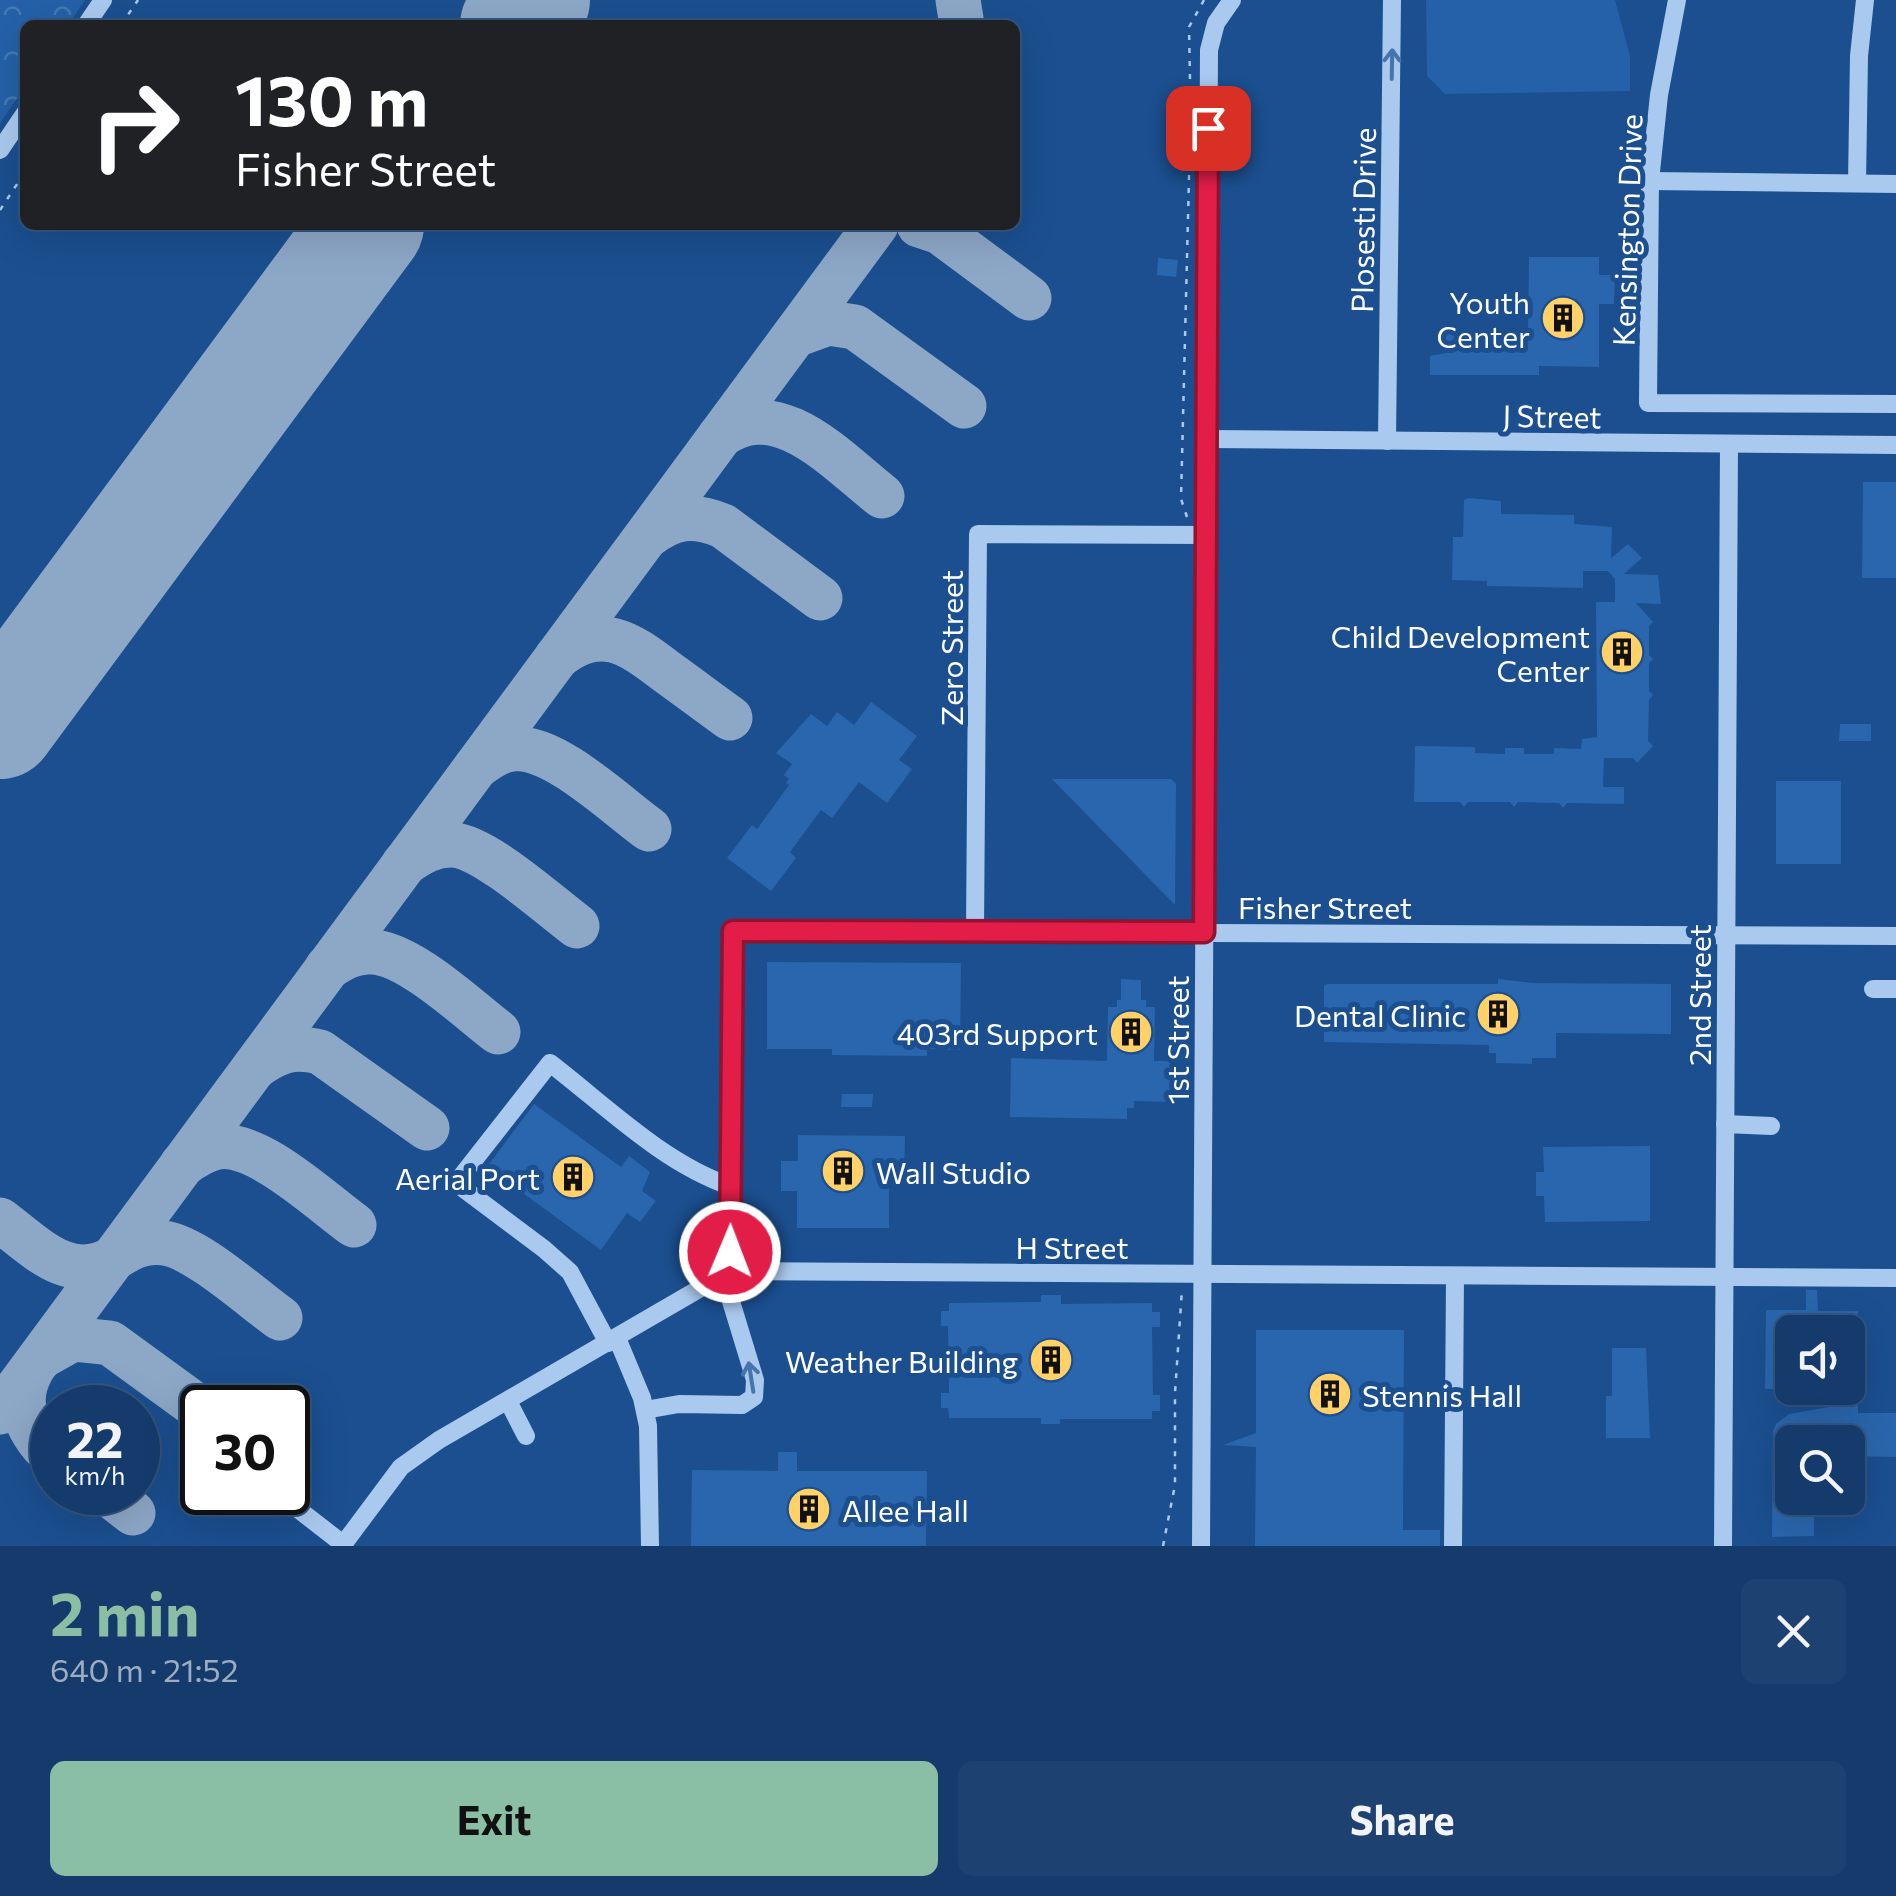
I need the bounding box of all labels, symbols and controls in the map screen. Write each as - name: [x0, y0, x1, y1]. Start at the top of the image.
- one-way arrow: [1382, 48, 1401, 80]
- text: 130 m: [235, 55, 428, 140]
- icon: right: [70, 60, 200, 190]
- pin: [1166, 86, 1251, 171]
- icon: arrive: [1181, 101, 1236, 156]
- street label: Kensington Drive: [1603, 113, 1649, 347]
- street label: Plosesti Drive: [1342, 127, 1382, 313]
- text: Fisher Street: [235, 140, 496, 195]
- place label: Youth Center: [1437, 283, 1530, 354]
- building icon: Youth Center: [1540, 295, 1586, 341]
- street label: J Street: [1502, 396, 1602, 434]
- street label: Zero Street: [932, 570, 969, 726]
- place label: Child Development Center: [1331, 617, 1590, 688]
- building icon: Child Development Center: [1599, 629, 1645, 675]
- street label: Fisher Street: [1238, 888, 1412, 925]
- street label: 2nd Street: [1680, 924, 1717, 1066]
- street label: 1st Street: [1158, 975, 1195, 1105]
- building icon: Dental Clinic: [1475, 991, 1521, 1037]
- place label: Dental Clinic: [1294, 996, 1466, 1033]
- building icon: 403rd Support: [1108, 1009, 1154, 1055]
- place label: 403rd Support: [897, 1014, 1098, 1051]
- building icon: Wall Studio: [820, 1148, 866, 1194]
- place label: Wall Studio: [876, 1153, 1031, 1190]
- building icon: Aerial Port: [550, 1154, 596, 1200]
- place label: Aerial Port: [395, 1159, 540, 1196]
- position arrow: [678, 1200, 782, 1304]
- street label: H Street: [1015, 1228, 1129, 1265]
- map controls: [1775, 1315, 1865, 1515]
- button: sound: [1775, 1315, 1865, 1405]
- building icon: Weather Building: [1028, 1337, 1074, 1383]
- place label: Weather Building: [785, 1342, 1018, 1379]
- one-way arrow: [742, 1361, 760, 1394]
- building icon: Stennis Hall: [1307, 1371, 1353, 1417]
- place label: Stennis Hall: [1362, 1376, 1522, 1413]
- speed limit sign: 30: [180, 1385, 310, 1515]
- text: 22: [67, 1407, 123, 1468]
- button: search: [1775, 1425, 1865, 1515]
- text: km/h: [65, 1460, 125, 1490]
- building icon: Allee Hall: [786, 1486, 832, 1532]
- place label: Allee Hall: [842, 1491, 969, 1528]
- text: 2 min: [50, 1575, 199, 1648]
- button: close: [1741, 1579, 1846, 1684]
- text: 640 m · 21:52: [50, 1649, 238, 1689]
- button: Exit: [50, 1761, 938, 1876]
- button: Share: [958, 1761, 1846, 1876]

